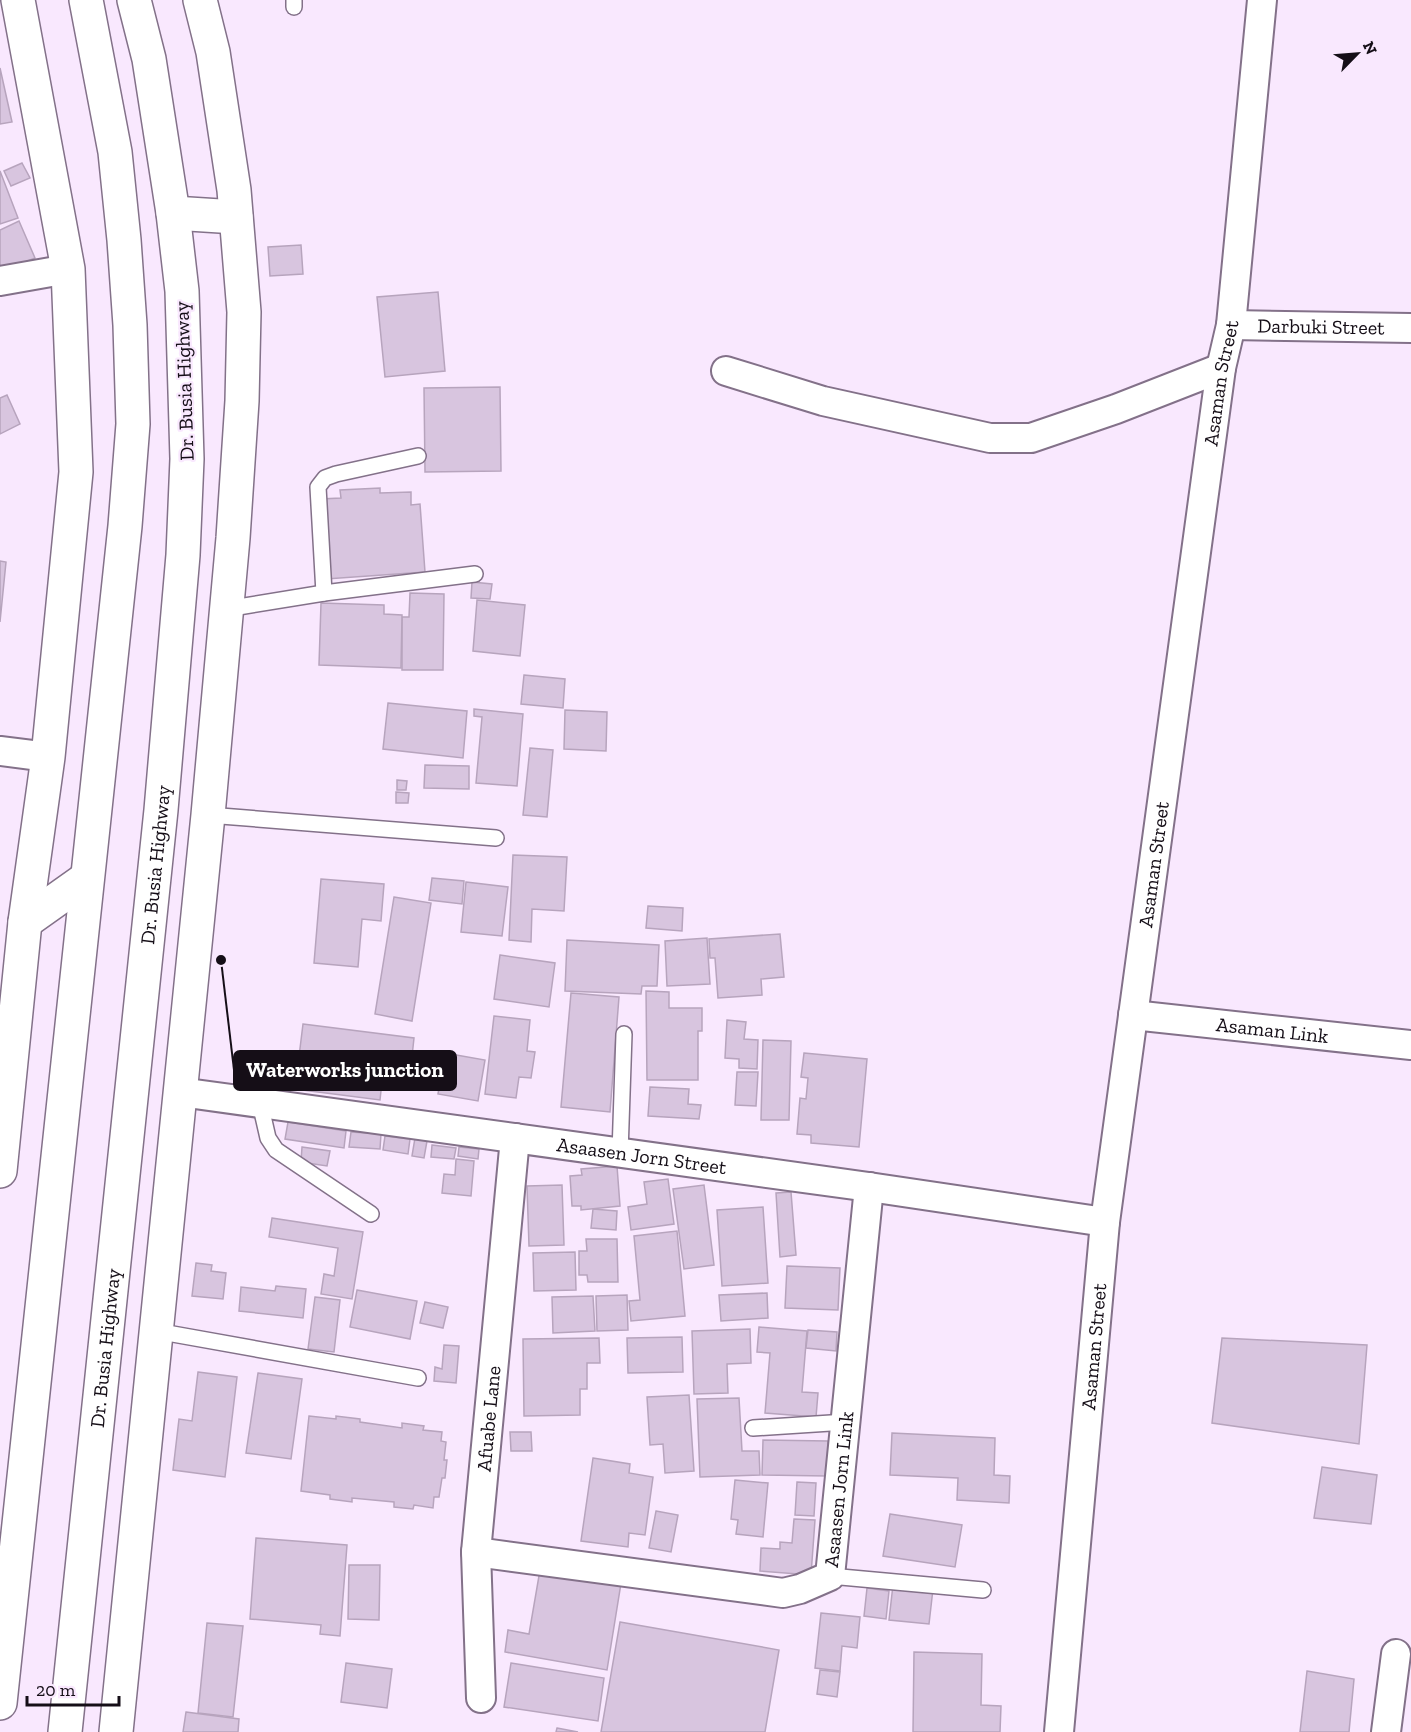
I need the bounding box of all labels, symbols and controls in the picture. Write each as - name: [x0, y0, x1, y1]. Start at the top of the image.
- north arrow: [1327, 24, 1387, 84]
- text: N: [1359, 38, 1381, 57]
- street label: Dr. Busia Highway: [169, 300, 199, 461]
- street label: Darbuki Street: [1257, 313, 1385, 340]
- street label: Asaman Street: [1199, 319, 1243, 447]
- street label: Dr. Busia Highway: [135, 783, 175, 945]
- street label: Asaman Street: [1133, 799, 1174, 929]
- street label: Asaman Link: [1215, 1012, 1330, 1048]
- callout: Waterworks junction: [234, 1051, 456, 1090]
- text: Waterworks junction: [246, 1057, 444, 1082]
- street label: Asaasen Jorn Street: [555, 1132, 729, 1179]
- street label: Dr. Busia Highway: [85, 1267, 125, 1429]
- street label: Asaman Street: [1076, 1282, 1111, 1411]
- street label: Afuabe Lane: [472, 1365, 505, 1473]
- street label: Asaasen Jorn Link: [819, 1410, 859, 1568]
- scale bar: [27, 1669, 118, 1707]
- text: 20 m: [36, 1679, 76, 1701]

